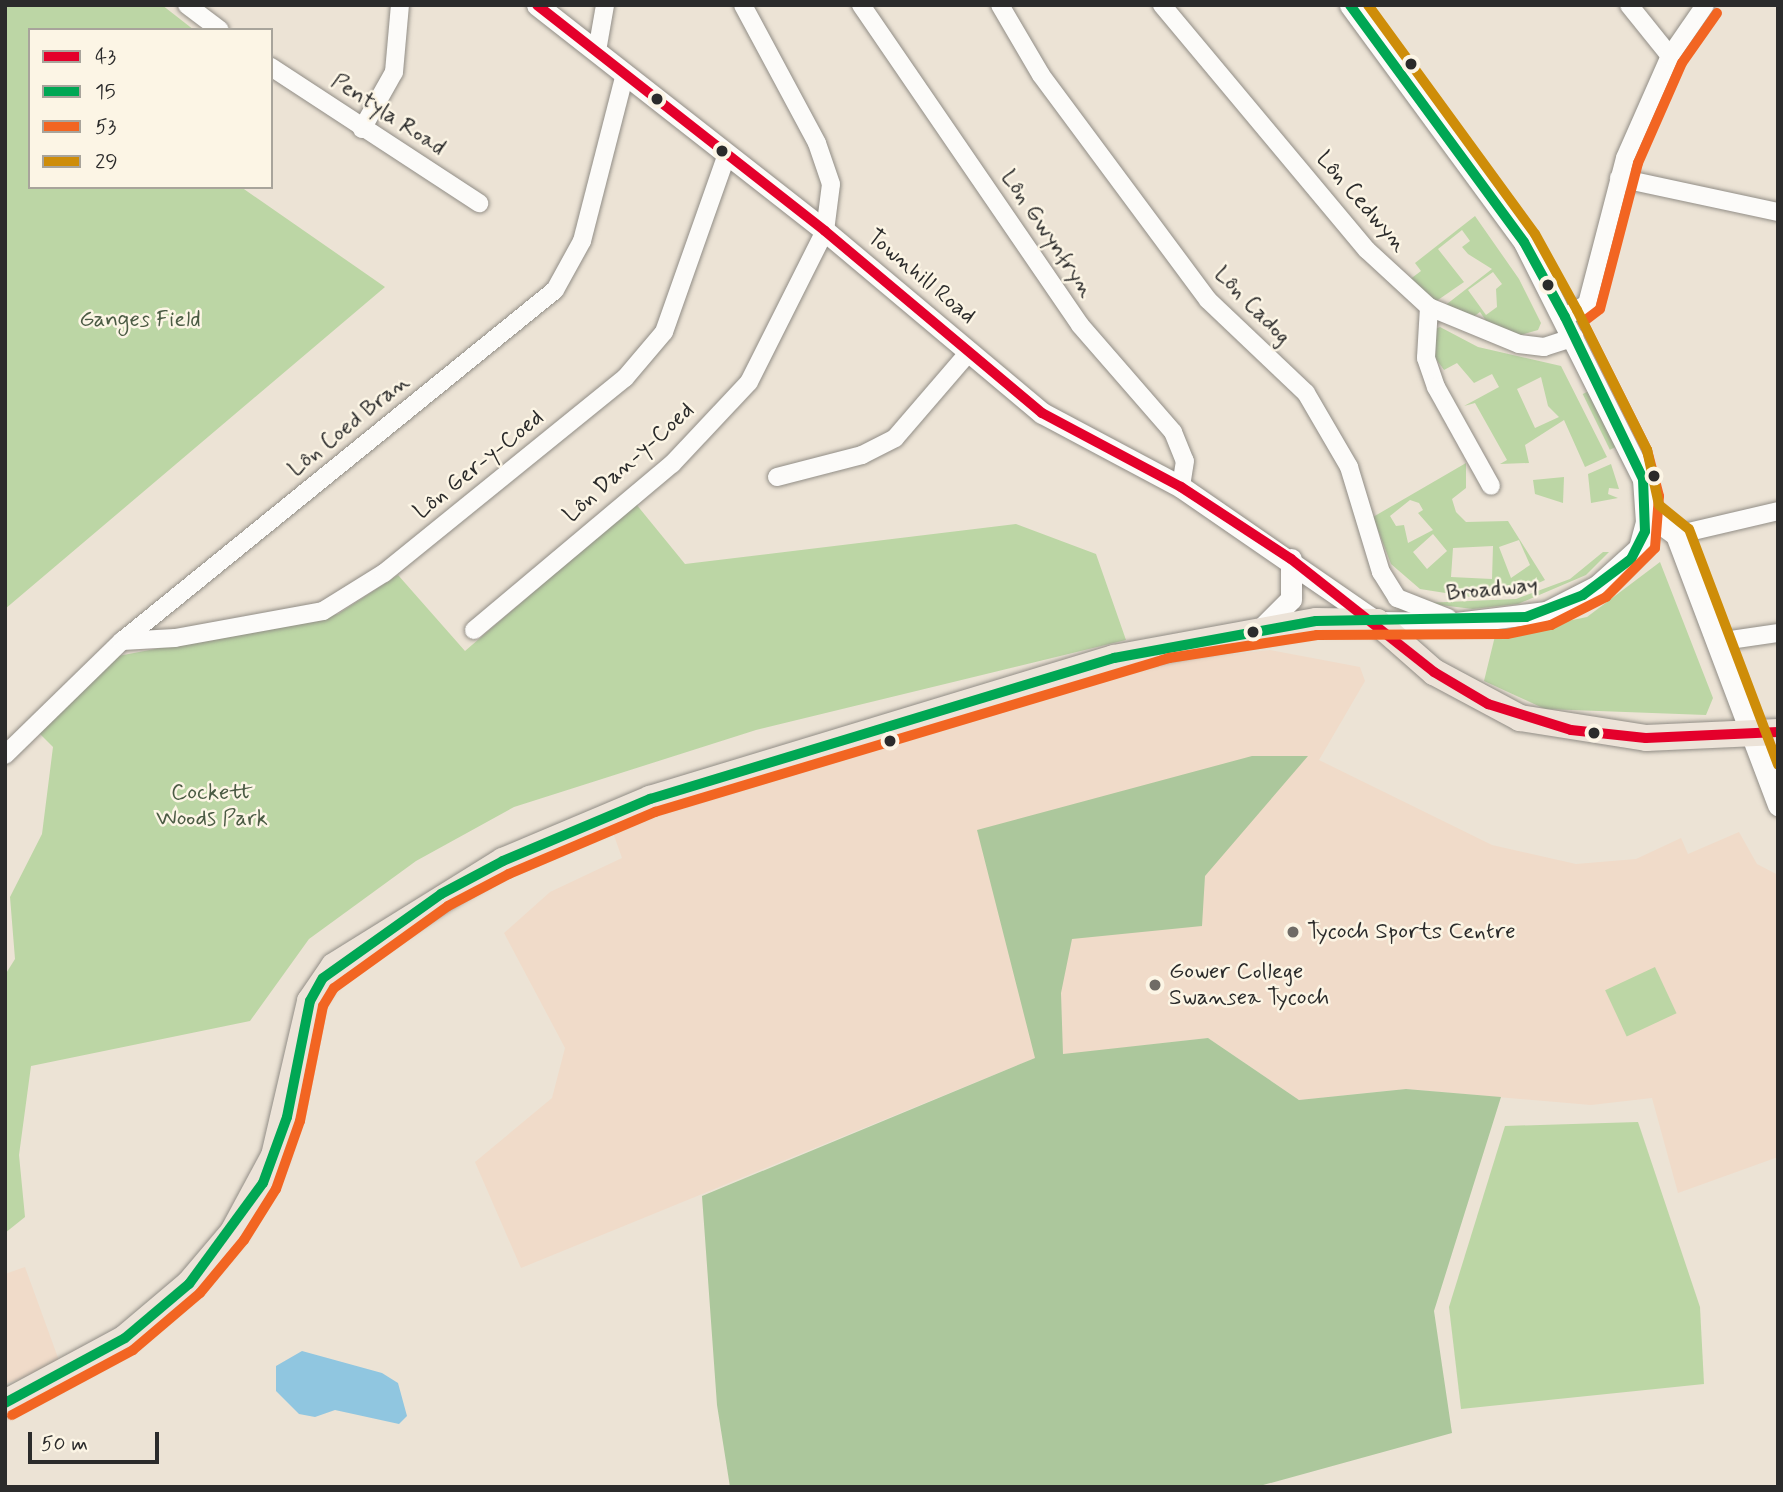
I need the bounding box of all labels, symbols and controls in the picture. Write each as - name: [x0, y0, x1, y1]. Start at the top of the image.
- legend: [28, 28, 273, 189]
- text: 43: [95, 43, 116, 71]
- unlabelled marker: [1404, 57, 1418, 71]
- street label: Pentyla Road: [327, 69, 449, 161]
- text: 15: [95, 78, 116, 106]
- unlabelled marker: [650, 92, 664, 106]
- text: 53: [95, 113, 116, 141]
- unlabelled marker: [715, 144, 729, 158]
- street label: Lôn Cedwyn: [1310, 147, 1412, 257]
- text: 29: [95, 148, 118, 176]
- street label: Lôn Gwynfryn: [997, 169, 1097, 299]
- street label: Townhill Road: [861, 224, 981, 330]
- street label: Lôn Cadog: [1207, 260, 1297, 352]
- unlabelled marker: [1541, 278, 1555, 292]
- park label: Ganges Field: [79, 306, 201, 334]
- street label: Lôn Coed Bran: [282, 368, 416, 484]
- street label: Lôn Dan-y-Coed: [560, 399, 698, 527]
- street label: Lôn Ger-y-Coed: [409, 405, 549, 525]
- unlabelled marker: [1647, 469, 1661, 483]
- street label: Broadway: [1445, 571, 1539, 609]
- unlabelled marker: [1246, 625, 1260, 639]
- unlabelled marker: [1587, 726, 1601, 740]
- unlabelled marker: [883, 734, 897, 748]
- park label: Cockett Woods Park: [156, 779, 268, 833]
- place label: Tycoch Sports Centre: [1307, 918, 1520, 946]
- marker: Tycoch Sports Centre: [1285, 924, 1301, 940]
- place label: Gower College Swansea Tycoch: [1169, 958, 1329, 1012]
- marker: Gower College Swansea Tycoch: [1147, 977, 1163, 993]
- scale bar: [32, 1418, 163, 1462]
- text: 50 m: [41, 1430, 88, 1458]

